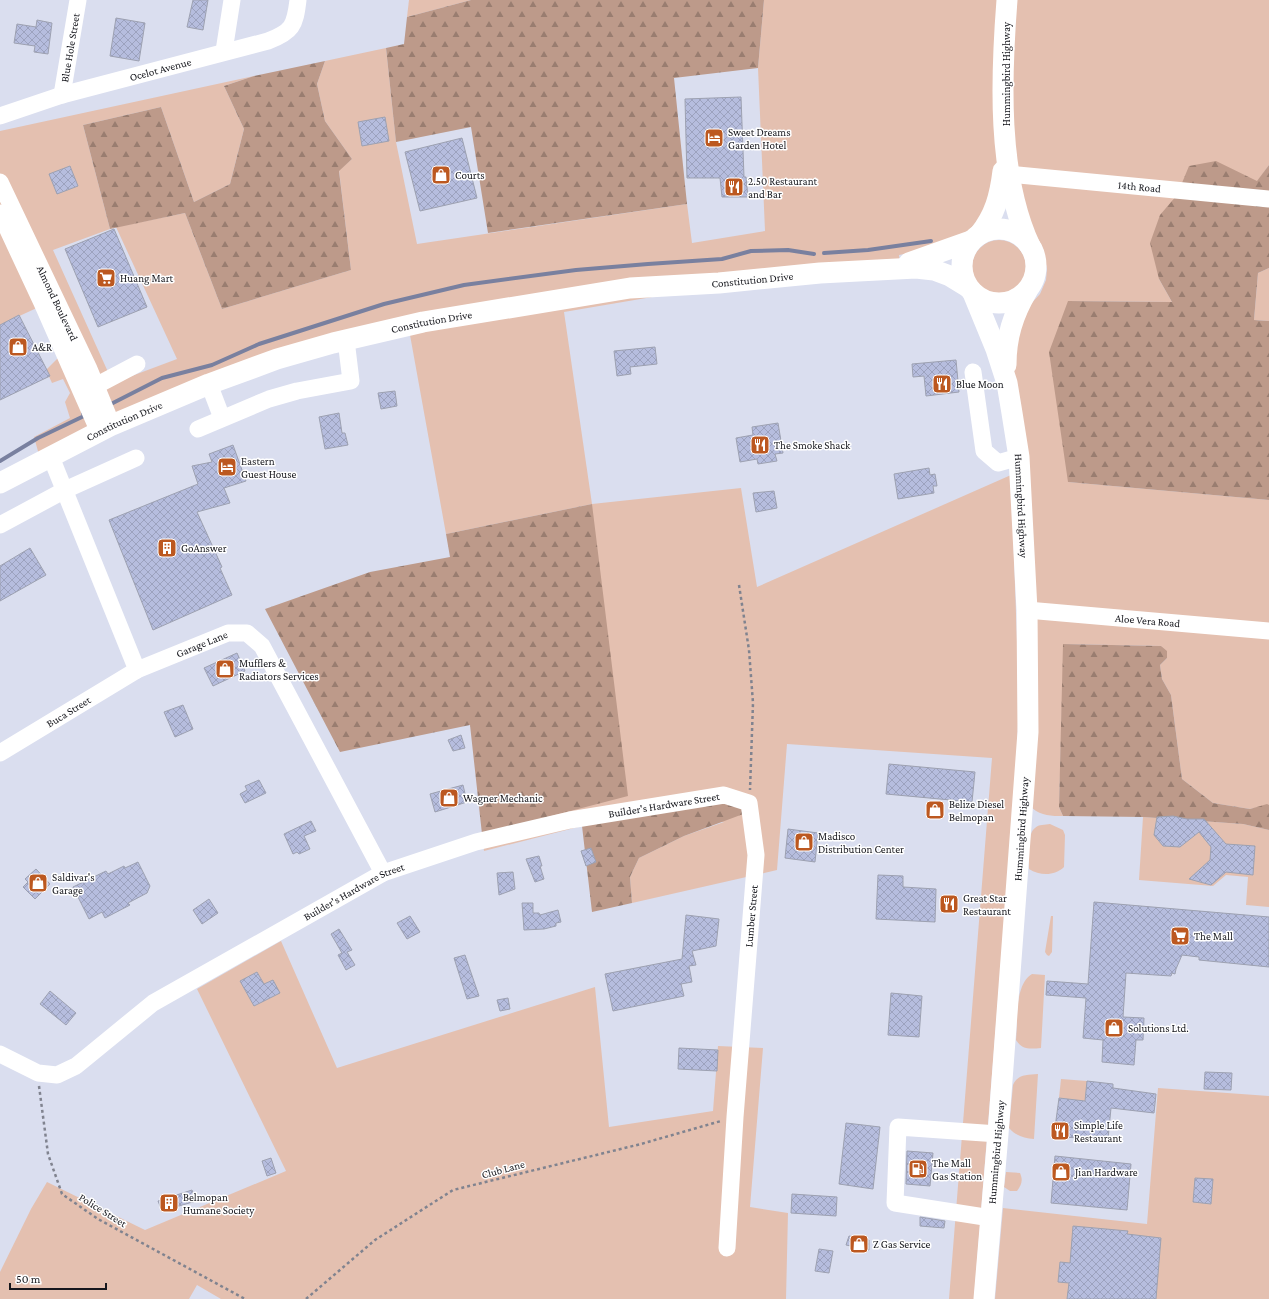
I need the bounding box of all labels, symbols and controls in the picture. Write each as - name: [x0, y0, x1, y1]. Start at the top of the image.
- street label: Blue Hole Street: [58, 12, 82, 83]
- street label: Hummingbird Highway: [1000, 21, 1013, 126]
- street label: Ocelot Avenue: [128, 55, 192, 83]
- place label: Sweet Dreams Garden Hotel: [728, 126, 790, 151]
- hotel icon: Sweet Dreams Garden Hotel: [703, 127, 725, 149]
- shop icon: Courts: [430, 164, 452, 186]
- place label: Courts: [455, 169, 485, 181]
- place label: 2.50 Restaurant and Bar: [748, 175, 818, 200]
- restaurant icon: 2.50 Restaurant and Bar: [723, 176, 745, 198]
- street label: 14th Road: [1117, 178, 1162, 195]
- street label: Almond Boulevard: [35, 263, 81, 343]
- supermarket icon: Huang Mart: [95, 267, 117, 289]
- street label: Constitution Drive: [711, 270, 794, 289]
- place label: Huang Mart: [120, 272, 174, 285]
- street label: Constitution Drive: [390, 308, 473, 335]
- shop icon: A&R: [7, 336, 29, 358]
- place label: A&R: [32, 341, 53, 353]
- restaurant icon: Blue Moon: [931, 373, 953, 395]
- place label: Blue Moon: [956, 378, 1004, 390]
- street label: Constitution Drive: [84, 398, 164, 443]
- restaurant icon: The Smoke Shack: [749, 434, 771, 456]
- place label: The Smoke Shack: [774, 439, 851, 451]
- street label: Hummingbird Highway: [1013, 453, 1030, 559]
- place label: Eastern Guest House: [241, 455, 296, 480]
- hotel icon: Eastern Guest House: [216, 456, 238, 478]
- building icon: GoAnswer: [156, 537, 178, 559]
- place label: GoAnswer: [181, 542, 227, 554]
- street label: Aloe Vera Road: [1114, 612, 1181, 629]
- street label: Garage Lane: [174, 628, 229, 660]
- place label: Mufflers & Radiators Services: [239, 657, 319, 682]
- shop icon: Mufflers & Radiators Services: [214, 658, 236, 680]
- street label: Buca Street: [44, 693, 93, 729]
- street label: Hummingbird Highway: [1011, 776, 1032, 882]
- shop icon: Wagner Mechanic: [438, 787, 460, 809]
- street label: Builder's Hardware Street: [607, 790, 721, 820]
- place label: Wagner Mechanic: [463, 792, 543, 805]
- place label: Belize Diesel Belmopan: [949, 798, 1004, 824]
- shop icon: Belize Diesel Belmopan: [924, 799, 946, 821]
- place label: Madisco Distribution Center: [818, 830, 904, 855]
- shop icon: Madisco Distribution Center: [793, 831, 815, 853]
- street label: Builder's Hardware Street: [301, 860, 406, 923]
- place label: Saldivar's Garage: [52, 871, 95, 897]
- shop icon: Saldivar's Garage: [27, 872, 49, 894]
- street label: Lumber Street: [742, 884, 760, 948]
- place label: Great Star Restaurant: [963, 892, 1011, 917]
- restaurant icon: Great Star Restaurant: [938, 893, 960, 915]
- supermarket icon: The Mall: [1169, 925, 1191, 947]
- place label: The Mall: [1194, 930, 1233, 942]
- shop icon: Solutions Ltd.: [1103, 1017, 1125, 1039]
- place label: Solutions Ltd.: [1128, 1022, 1189, 1034]
- street label: Hummingbird Highway: [985, 1099, 1008, 1205]
- place label: Simple Life Restaurant: [1074, 1119, 1123, 1144]
- restaurant icon: Simple Life Restaurant: [1049, 1120, 1071, 1142]
- street label: Club Lane: [480, 1157, 526, 1181]
- place label: The Mall Gas Station: [932, 1157, 982, 1182]
- fuel station icon: The Mall Gas Station: [907, 1158, 929, 1180]
- shop icon: Jian Hardware: [1050, 1161, 1072, 1183]
- place label: Jian Hardware: [1074, 1166, 1138, 1179]
- street label: Police Street: [77, 1191, 129, 1230]
- place label: Belmopan Humane Society: [183, 1191, 255, 1217]
- building icon: Belmopan Humane Society: [158, 1192, 180, 1214]
- shop icon: Z Gas Service: [848, 1233, 870, 1255]
- place label: Z Gas Service: [873, 1238, 931, 1250]
- scale bar: [10, 1265, 106, 1291]
- text: 50 m: [16, 1272, 41, 1286]

